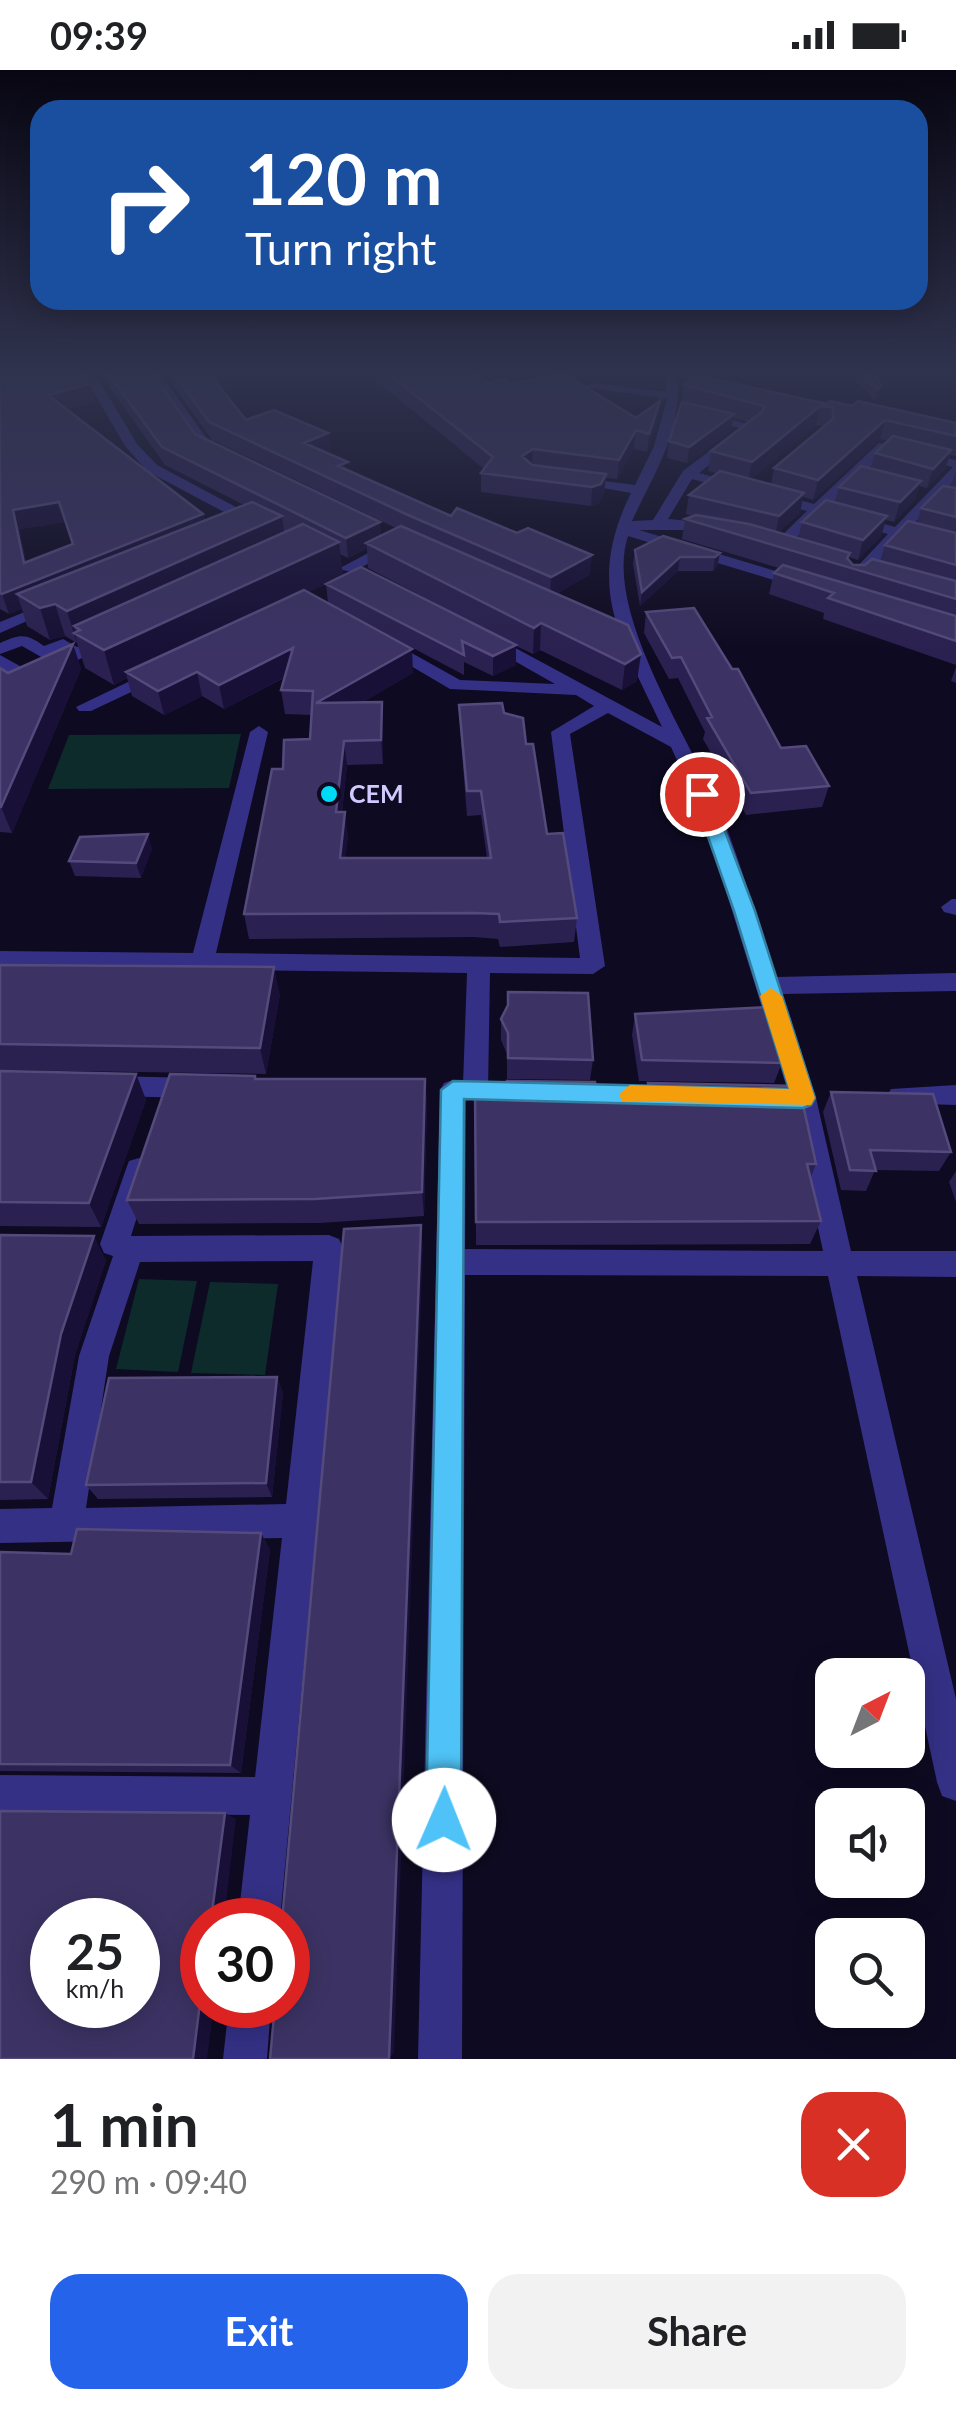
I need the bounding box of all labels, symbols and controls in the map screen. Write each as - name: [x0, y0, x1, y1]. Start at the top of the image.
- text: 09:39: [50, 12, 148, 58]
- text: 120 m: [245, 136, 442, 220]
- icon: right: [80, 140, 210, 270]
- text: Turn right: [245, 221, 436, 275]
- pin: [660, 752, 745, 837]
- icon: arrive: [675, 767, 730, 822]
- place label: CEM: [349, 778, 404, 808]
- marker: CEM: [318, 783, 340, 805]
- north arrow: [815, 1658, 925, 1768]
- map controls: [815, 1658, 925, 2028]
- position arrow: [392, 1768, 496, 1872]
- button: sound: [815, 1788, 925, 1898]
- speed limit sign: 30: [180, 1898, 310, 2028]
- button: search: [815, 1918, 925, 2028]
- text: 25: [66, 1921, 124, 1981]
- text: km/h: [66, 1973, 124, 2003]
- text: 1 min: [50, 2088, 199, 2160]
- button: close: [801, 2092, 906, 2197]
- text: 290 m · 09:40: [50, 2162, 247, 2201]
- button: Exit: [50, 2274, 468, 2389]
- button: Share: [488, 2274, 906, 2389]

